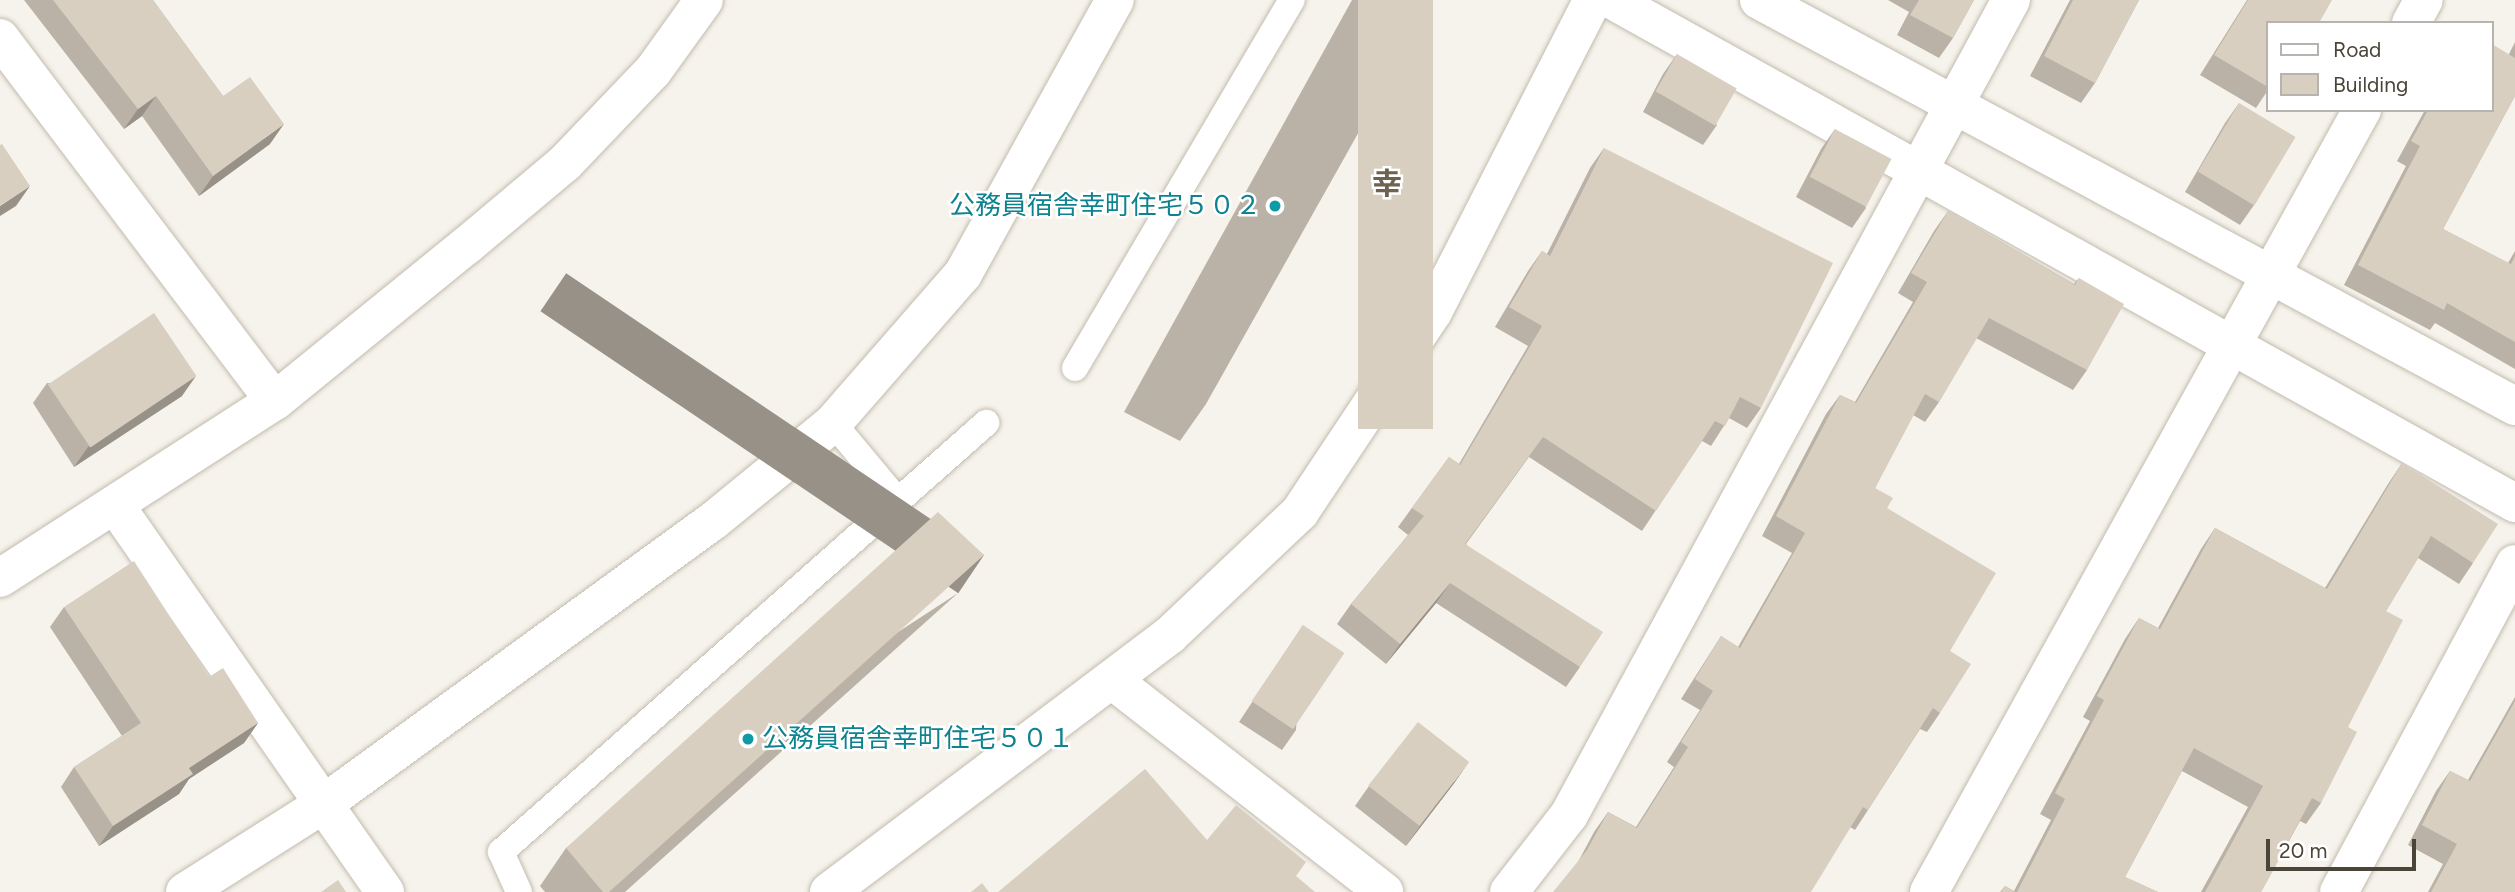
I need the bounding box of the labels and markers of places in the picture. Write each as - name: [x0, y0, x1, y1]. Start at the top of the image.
- place label: 公務員宿舎幸町住宅５０２: [949, 190, 1261, 222]
- marker: 公務員宿舎幸町住宅５０２: [1267, 198, 1283, 214]
- place label: 公務員宿舎幸町住宅５０１: [762, 723, 1074, 755]
- marker: 公務員宿舎幸町住宅５０１: [740, 731, 756, 747]

